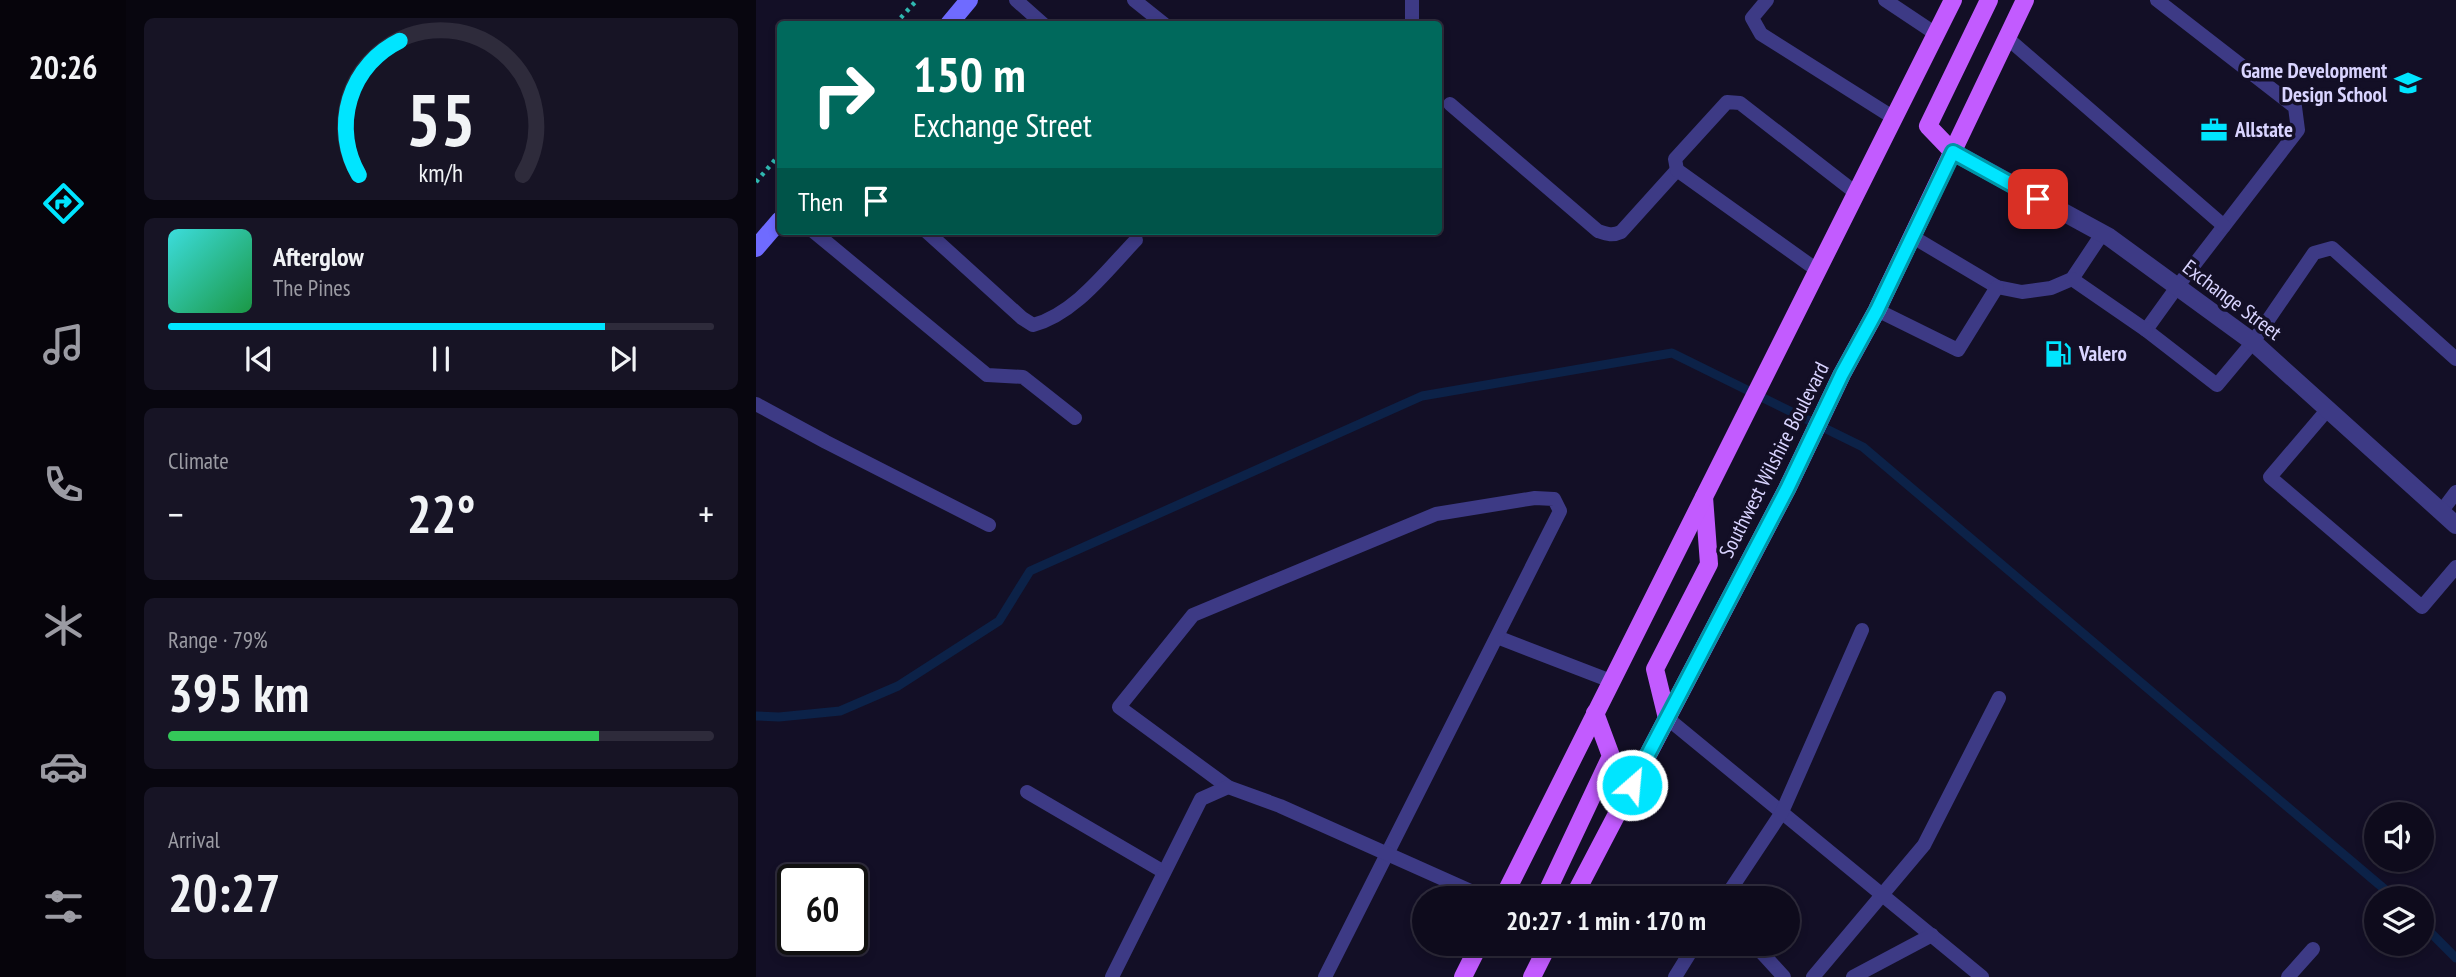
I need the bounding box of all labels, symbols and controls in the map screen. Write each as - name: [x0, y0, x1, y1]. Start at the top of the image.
- text: 150 m: [913, 42, 1026, 106]
- text: 20:26: [28, 46, 98, 88]
- icon: right: [798, 49, 889, 140]
- place label: Game Development Design School: [2241, 57, 2388, 108]
- school or university icon: Game Development Design School: [2393, 68, 2423, 98]
- text: 55: [406, 71, 476, 165]
- text: Exchange Street: [913, 104, 1092, 146]
- office icon: Allstate: [2199, 115, 2229, 145]
- place label: Allstate: [2234, 116, 2293, 143]
- text: km/h: [419, 157, 463, 189]
- pin: [2008, 169, 2068, 229]
- icon: directions: [39, 179, 88, 228]
- icon: arrive: [2019, 180, 2057, 218]
- icon: arrive: [857, 182, 895, 220]
- text: Then: [798, 185, 843, 218]
- text: Afterglow: [273, 240, 364, 273]
- street label: Exchange Street: [2177, 254, 2287, 346]
- text: The Pines: [273, 273, 351, 302]
- icon: music: [39, 320, 88, 369]
- fuel station icon: Valero: [2043, 339, 2073, 369]
- icon: previous: [240, 340, 278, 378]
- icon: pause: [422, 340, 460, 378]
- icon: next: [604, 340, 642, 378]
- place label: Valero: [2078, 340, 2127, 367]
- street label: Southwest Wilshire Boulevard: [1712, 357, 1835, 562]
- text: Climate: [168, 446, 229, 475]
- icon: phone: [39, 460, 88, 509]
- text: 22°: [407, 480, 475, 547]
- text: −: [168, 489, 184, 538]
- text: +: [698, 489, 714, 538]
- icon: climate: [39, 601, 88, 650]
- text: Range · 79%: [168, 625, 268, 654]
- text: 395 km: [168, 659, 309, 726]
- icon: car: [39, 742, 88, 791]
- position arrow: [1595, 748, 1669, 822]
- map controls: [2364, 802, 2434, 956]
- button: sound: [2364, 802, 2434, 872]
- text: Arrival: [168, 825, 220, 854]
- text: 20:27: [168, 859, 280, 926]
- speed limit sign: 60: [777, 864, 868, 955]
- icon: filters: [39, 882, 88, 931]
- button: layers: [2364, 886, 2434, 956]
- text: 20:27 · 1 min · 170 m: [1506, 904, 1706, 937]

